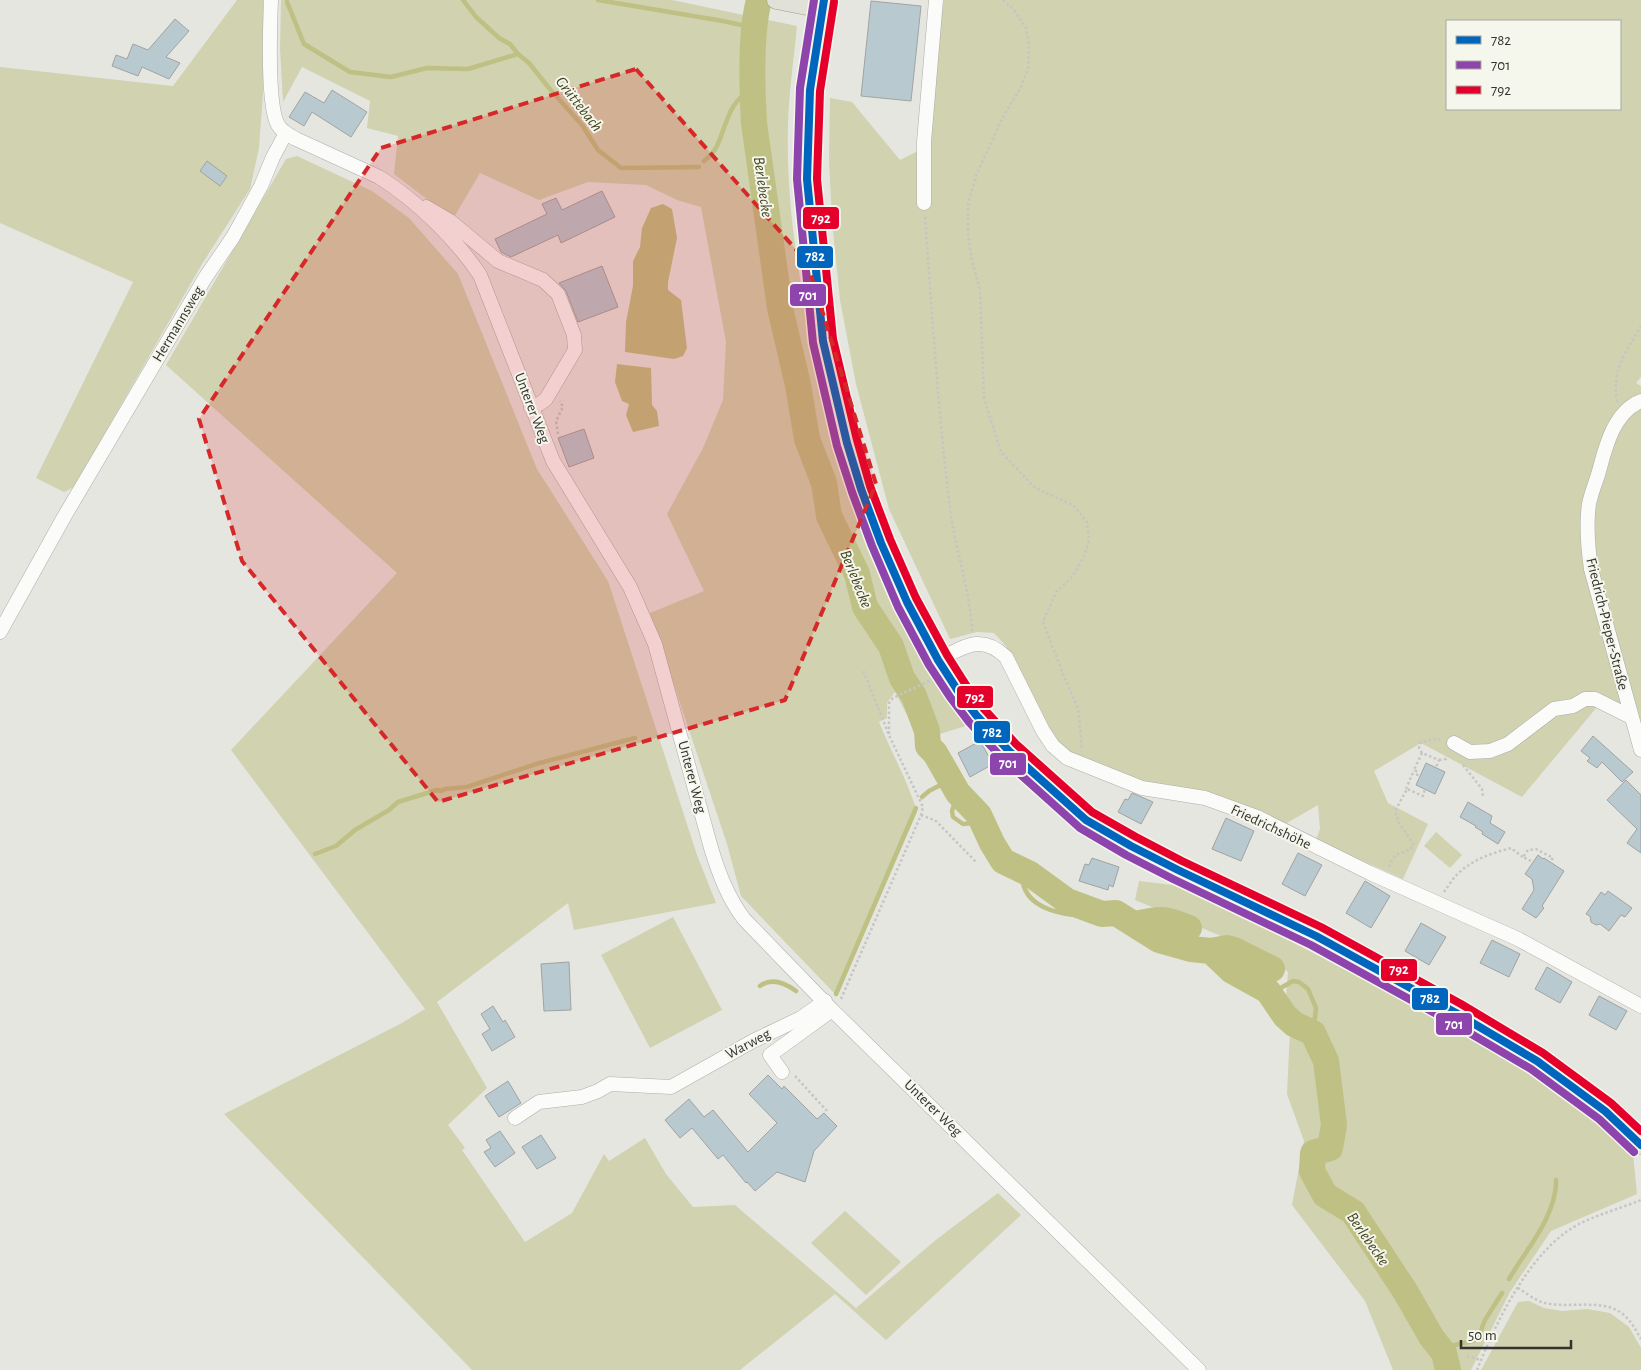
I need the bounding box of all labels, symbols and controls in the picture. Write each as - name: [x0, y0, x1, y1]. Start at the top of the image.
- legend: [1446, 20, 1621, 110]
- text: 782: [1491, 33, 1511, 48]
- text: 701: [1491, 58, 1510, 73]
- water label: Grüttebach: [553, 73, 605, 135]
- text: 792: [1491, 83, 1511, 98]
- water label: Berlebecke: [751, 156, 775, 218]
- line badge: 792: [802, 206, 840, 230]
- text: 792: [811, 212, 831, 226]
- line badge: 782: [796, 245, 834, 269]
- text: 782: [805, 250, 825, 264]
- street label: Hermannsweg: [150, 283, 207, 364]
- line badge: 701: [789, 283, 827, 307]
- text: 701: [799, 289, 817, 303]
- street label: Unterer Weg: [512, 371, 553, 446]
- water label: Berlebecke: [837, 548, 875, 610]
- street label: Friedrich-Pieper-Straße: [1583, 556, 1631, 692]
- line badge: 792: [956, 685, 994, 709]
- text: 792: [965, 691, 985, 705]
- line badge: 782: [973, 720, 1011, 744]
- text: 782: [982, 726, 1002, 740]
- street label: Unterer Weg: [675, 739, 709, 815]
- line badge: 701: [989, 752, 1027, 776]
- text: 701: [999, 757, 1017, 771]
- street label: Friedrichshöhe: [1229, 802, 1313, 852]
- line badge: 792: [1380, 958, 1418, 982]
- text: 792: [1389, 963, 1409, 977]
- line badge: 782: [1411, 987, 1449, 1011]
- text: 782: [1420, 992, 1440, 1006]
- line badge: 701: [1435, 1012, 1473, 1036]
- text: 701: [1445, 1018, 1463, 1032]
- street label: Warweg: [723, 1026, 773, 1062]
- street label: Unterer Weg: [901, 1077, 965, 1140]
- water label: Berlebecke: [1344, 1209, 1392, 1269]
- scale bar: [1461, 1318, 1571, 1350]
- text: 50 m: [1468, 1328, 1497, 1343]

